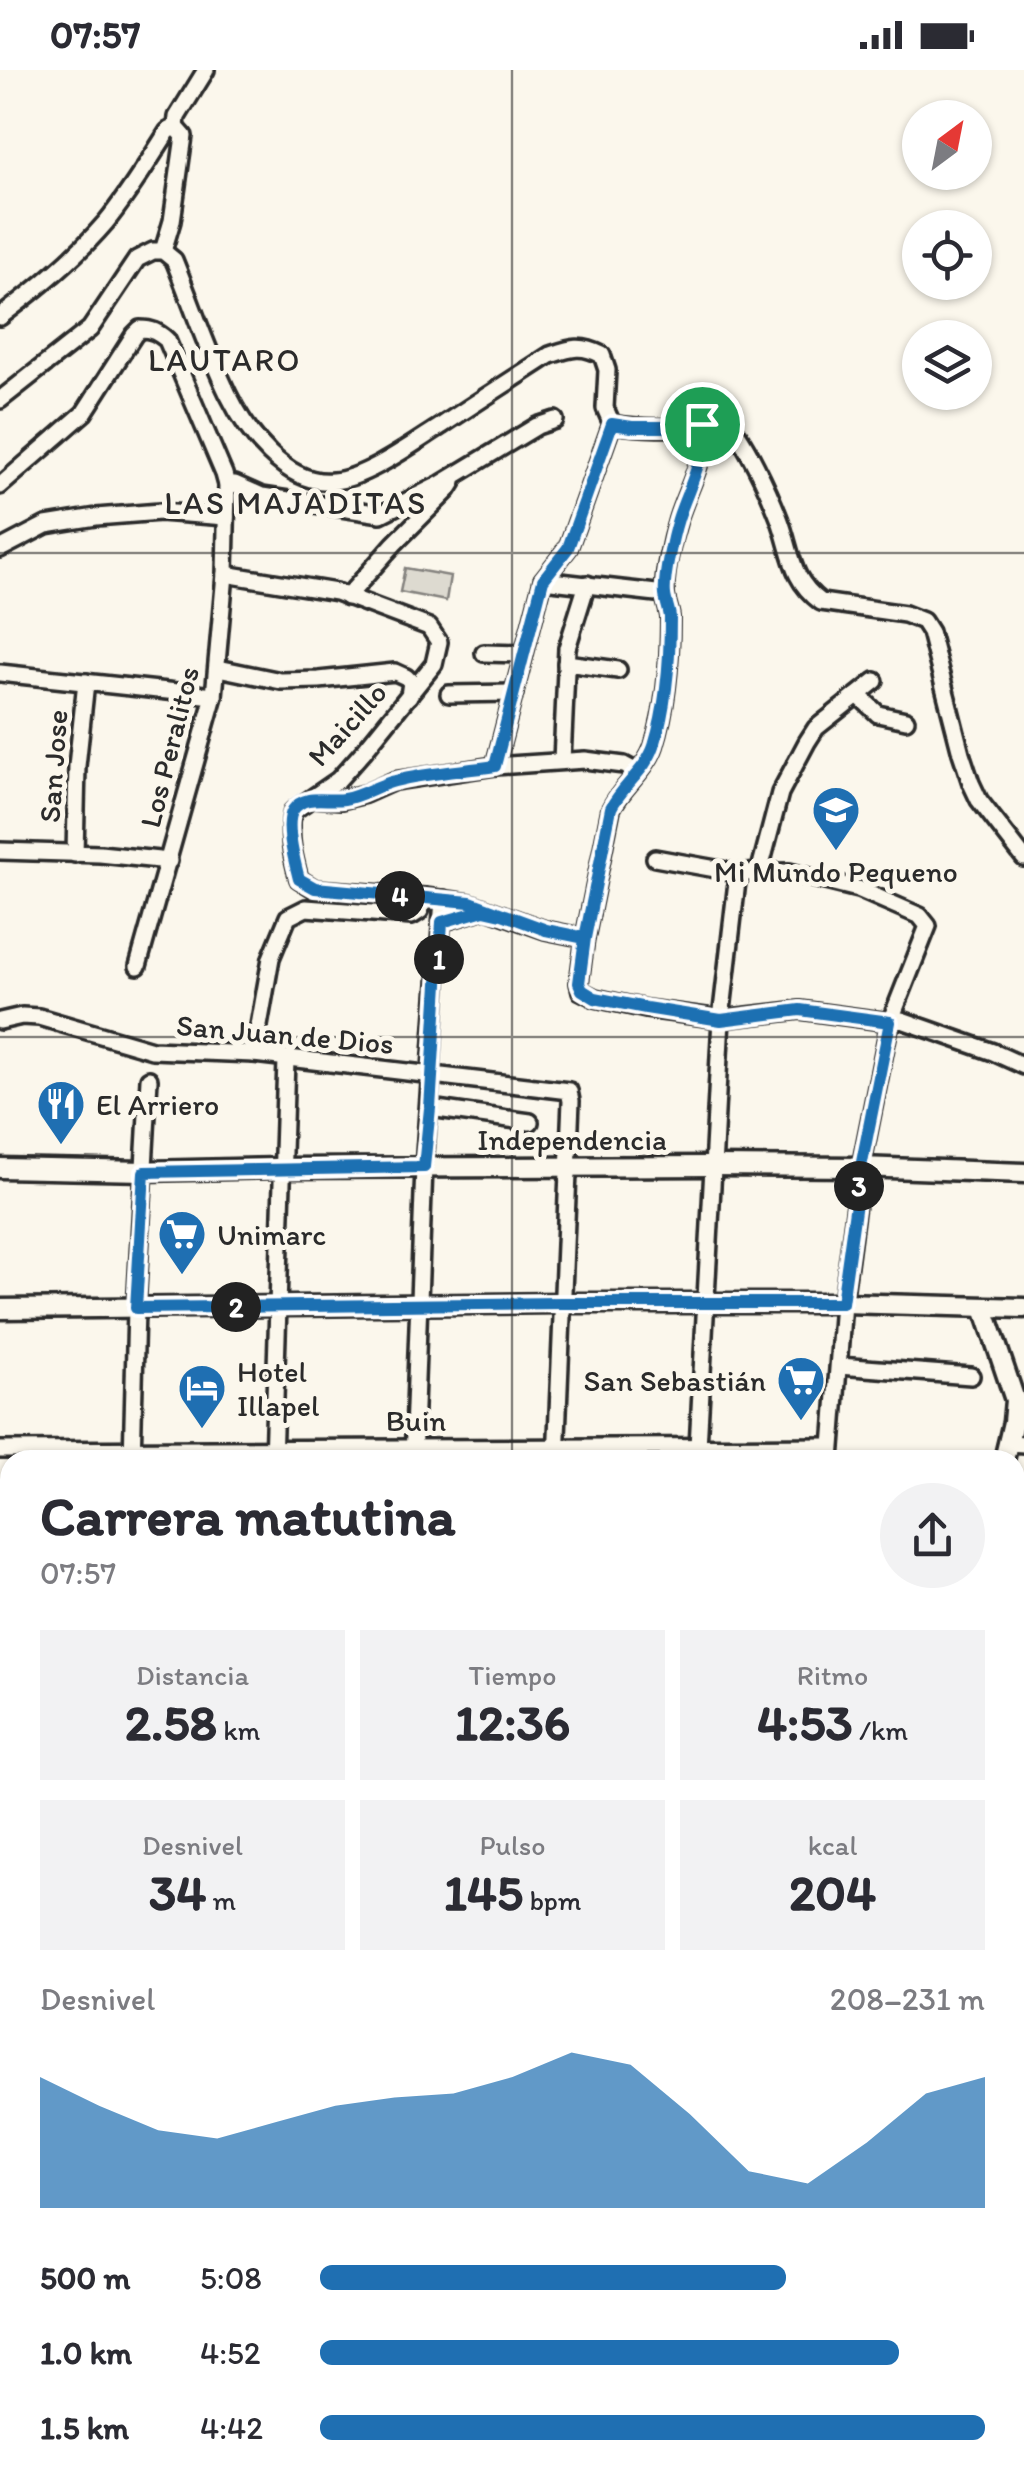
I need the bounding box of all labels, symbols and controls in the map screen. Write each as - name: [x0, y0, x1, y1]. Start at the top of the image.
- text: 07:57: [50, 12, 140, 58]
- north arrow: [902, 100, 992, 190]
- map controls: [902, 100, 992, 410]
- button: locate: [902, 210, 992, 300]
- button: layers: [902, 320, 992, 410]
- district label: LAUTARO: [148, 341, 302, 379]
- pin: [660, 382, 745, 467]
- icon: arrive: [675, 397, 730, 452]
- district label: LAS MAJADITAS: [164, 484, 428, 522]
- street label: Los Peralitos: [131, 663, 207, 831]
- street label: Maicillo: [299, 674, 395, 774]
- street label: San Jose: [31, 708, 75, 824]
- school or university icon: Mi Mundo Pequeno: [810, 784, 862, 852]
- place label: Mi Mundo Pequeno: [714, 853, 958, 890]
- pin: 4: [375, 871, 425, 921]
- text: 4: [392, 879, 408, 913]
- pin: 1: [414, 934, 464, 984]
- text: 1: [433, 942, 446, 976]
- street label: San Juan de Dios: [175, 1006, 395, 1062]
- restaurant icon: El Arriero: [35, 1078, 87, 1146]
- place label: El Arriero: [96, 1086, 219, 1123]
- street label: Independencia: [477, 1121, 667, 1158]
- pin: 3: [834, 1161, 884, 1211]
- text: 3: [851, 1169, 867, 1203]
- supermarket icon: Unimarc: [156, 1208, 208, 1276]
- place label: Unimarc: [217, 1216, 326, 1253]
- pin: 2: [211, 1282, 261, 1332]
- text: 2: [229, 1290, 243, 1324]
- place label: Hotel Illapel: [237, 1353, 320, 1424]
- supermarket icon: San Sebastián: [775, 1354, 827, 1422]
- hotel icon: Hotel Illapel: [176, 1362, 228, 1430]
- place label: San Sebastián: [583, 1362, 766, 1399]
- street label: Buin: [386, 1402, 446, 1439]
- text: Carrera matutina: [40, 1483, 455, 1549]
- button: share: [880, 1483, 985, 1588]
- text: 07:57: [40, 1554, 116, 1592]
- text: Distancia: [136, 1658, 249, 1692]
- text: Tiempo: [469, 1658, 556, 1692]
- text: Ritmo: [797, 1658, 868, 1692]
- text: 2.58: [125, 1692, 217, 1753]
- text: 12:36: [455, 1692, 570, 1753]
- text: 4:53: [757, 1692, 853, 1753]
- text: km: [217, 1713, 260, 1747]
- text: /km: [853, 1713, 908, 1747]
- text: Desnivel: [142, 1828, 243, 1862]
- text: Pulso: [479, 1828, 546, 1862]
- text: kcal: [808, 1828, 857, 1862]
- text: 34: [149, 1862, 206, 1923]
- text: 145: [444, 1862, 523, 1923]
- text: 204: [789, 1862, 876, 1923]
- text: m: [206, 1883, 236, 1917]
- text: bpm: [523, 1883, 581, 1917]
- text: Desnivel: [40, 1980, 155, 2018]
- text: 208–231 m: [830, 1980, 985, 2018]
- text: 500 m: [40, 2259, 130, 2297]
- text: 5:08: [200, 2259, 262, 2297]
- text: 1.0 km: [40, 2334, 132, 2372]
- text: 4:52: [200, 2334, 261, 2372]
- text: 1.5 km: [40, 2409, 129, 2447]
- text: 4:42: [200, 2409, 263, 2447]

